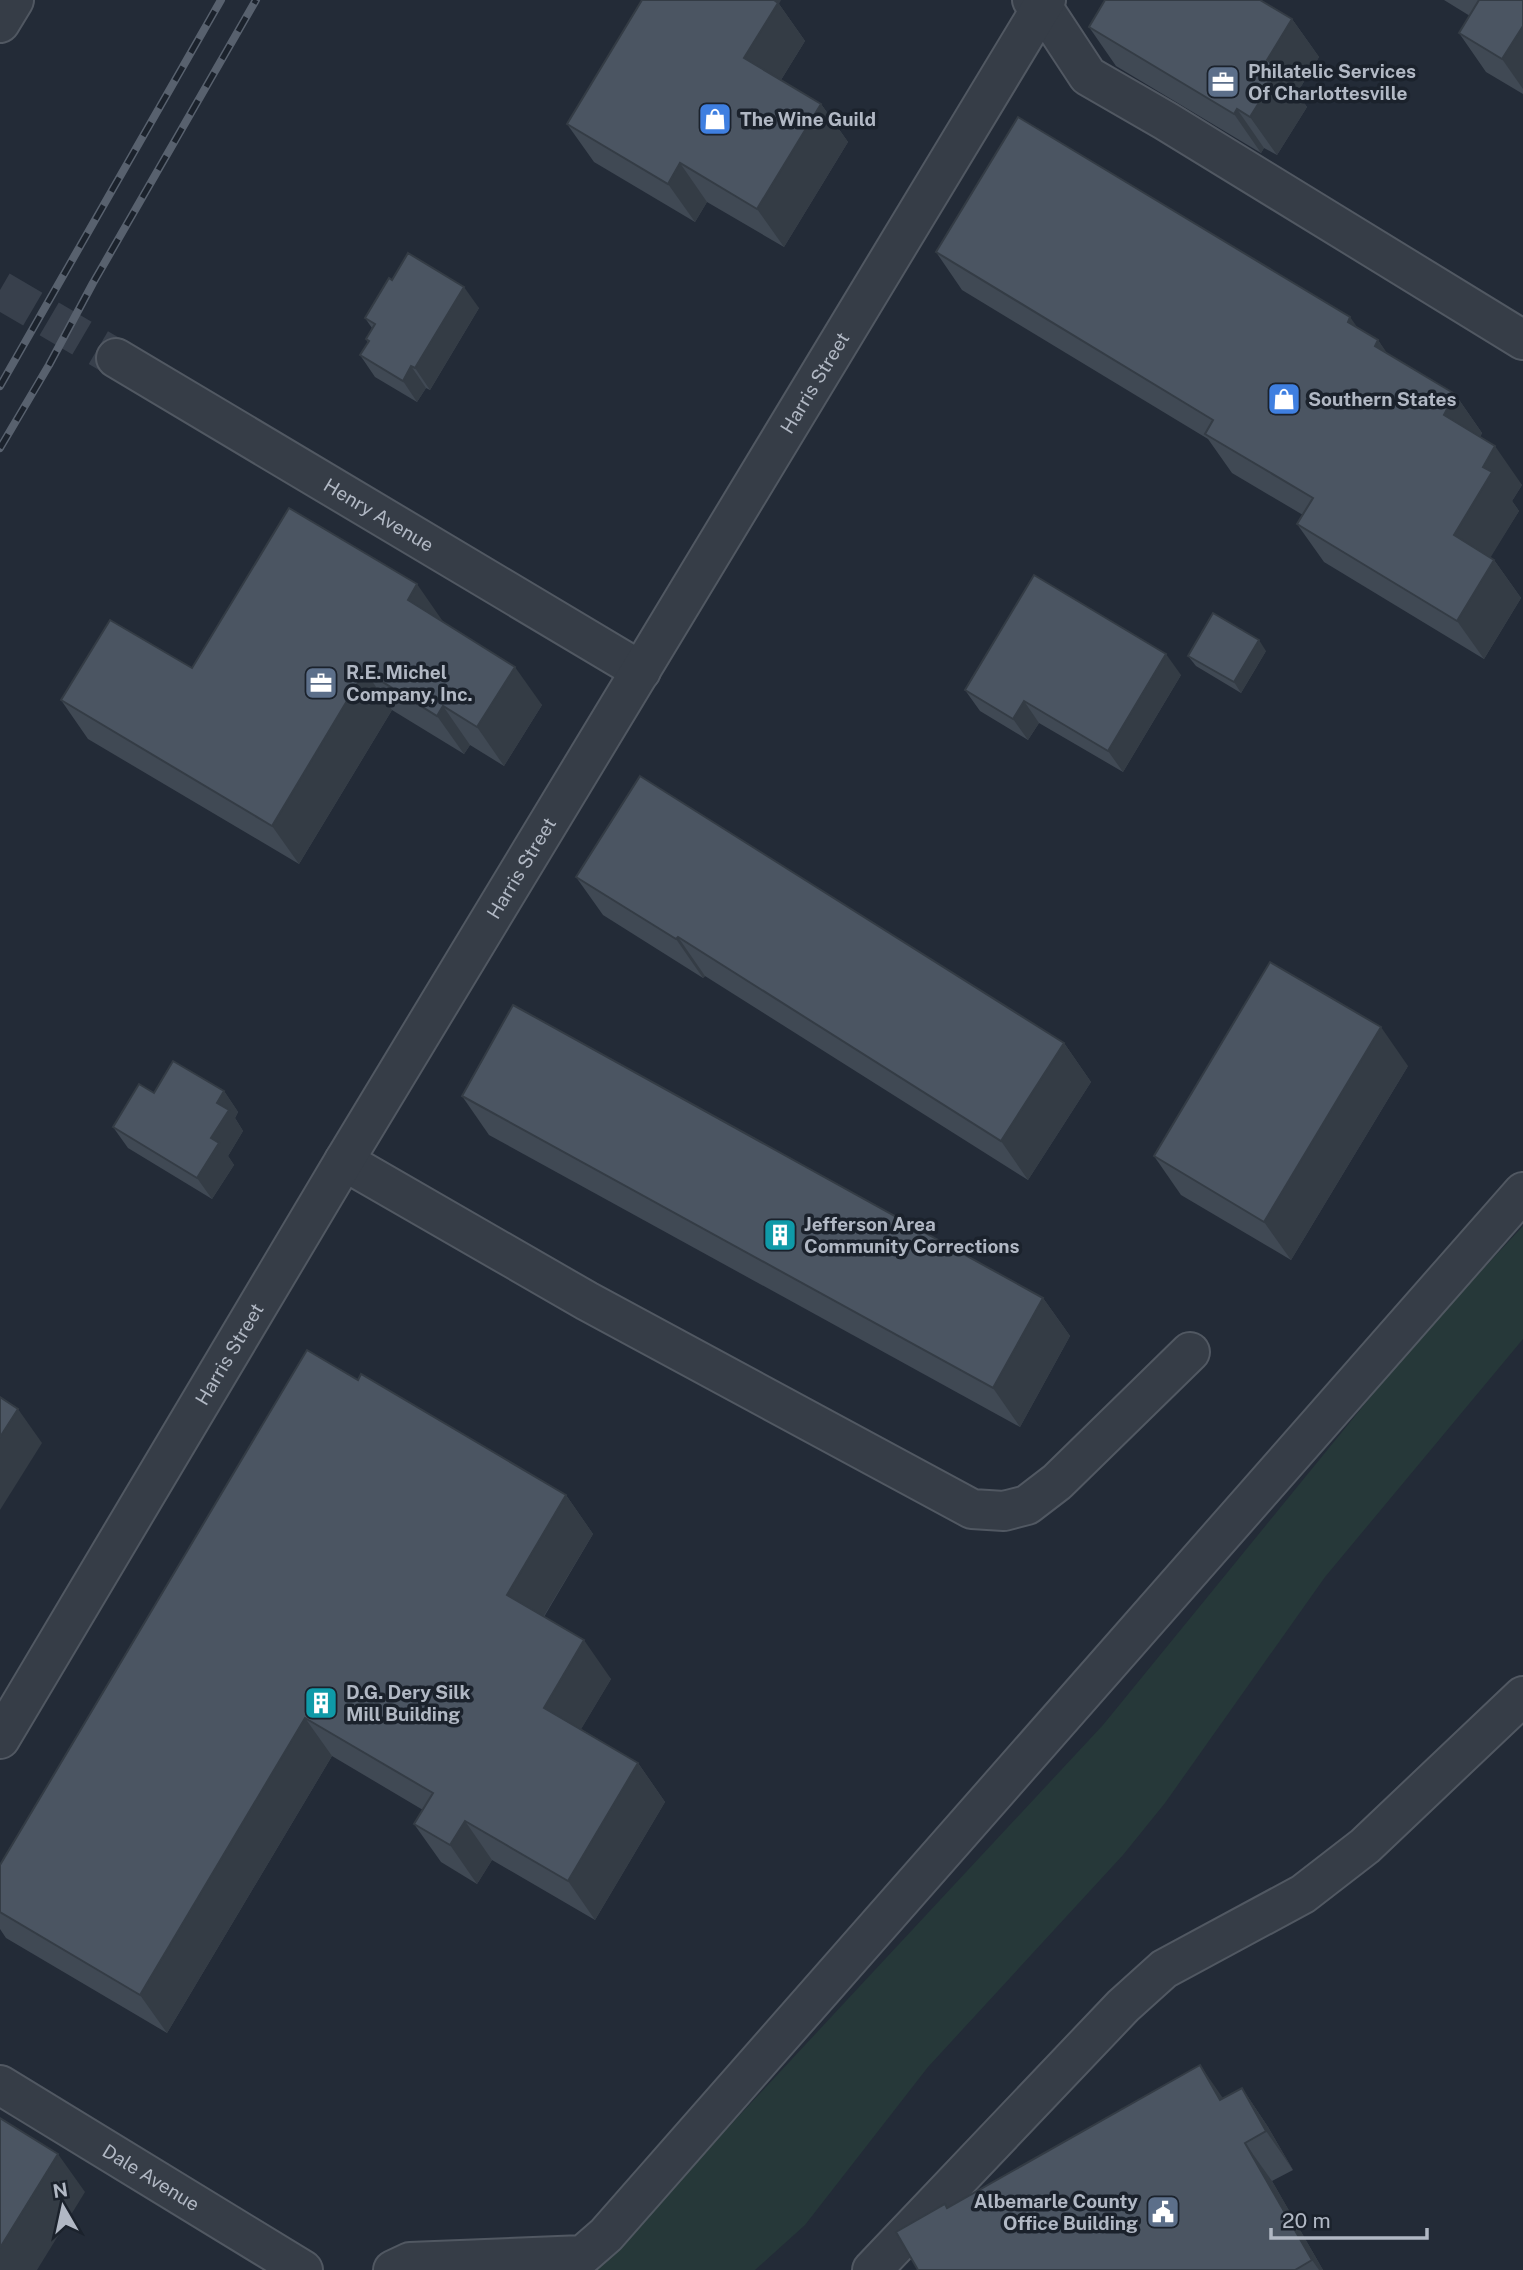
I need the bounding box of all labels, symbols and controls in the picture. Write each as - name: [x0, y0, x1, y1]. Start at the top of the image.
- place label: Philatelic Services Of Charlottesville: [1248, 60, 1416, 104]
- office icon: Philatelic Services Of Charlottesville: [1204, 63, 1242, 101]
- shop icon: The Wine Guild: [696, 100, 734, 138]
- place label: The Wine Guild: [740, 108, 876, 130]
- street label: Harris Street: [776, 328, 854, 437]
- shop icon: Southern States: [1265, 380, 1303, 418]
- place label: Southern States: [1308, 388, 1456, 410]
- street label: Henry Avenue: [320, 474, 438, 556]
- place label: R.E. Michel Company, Inc.: [346, 661, 473, 705]
- office icon: R.E. Michel Company, Inc.: [302, 664, 340, 702]
- street label: Harris Street: [482, 813, 560, 923]
- place label: Jefferson Area Community Corrections: [804, 1213, 1020, 1257]
- building icon: Jefferson Area Community Corrections: [761, 1216, 799, 1254]
- street label: Harris Street: [190, 1299, 268, 1409]
- place label: D.G. Dery Silk Mill Building: [346, 1681, 471, 1725]
- building icon: D.G. Dery Silk Mill Building: [302, 1684, 340, 1722]
- street label: Dale Avenue: [99, 2139, 204, 2215]
- north arrow: [28, 2172, 98, 2242]
- text: N: [51, 2178, 69, 2202]
- place label: Albemarle County Office Building: [974, 2190, 1138, 2234]
- public building icon: Albemarle County Office Building: [1144, 2193, 1182, 2231]
- scale bar: [1271, 2196, 1427, 2240]
- text: 20 m: [1282, 2208, 1331, 2233]

